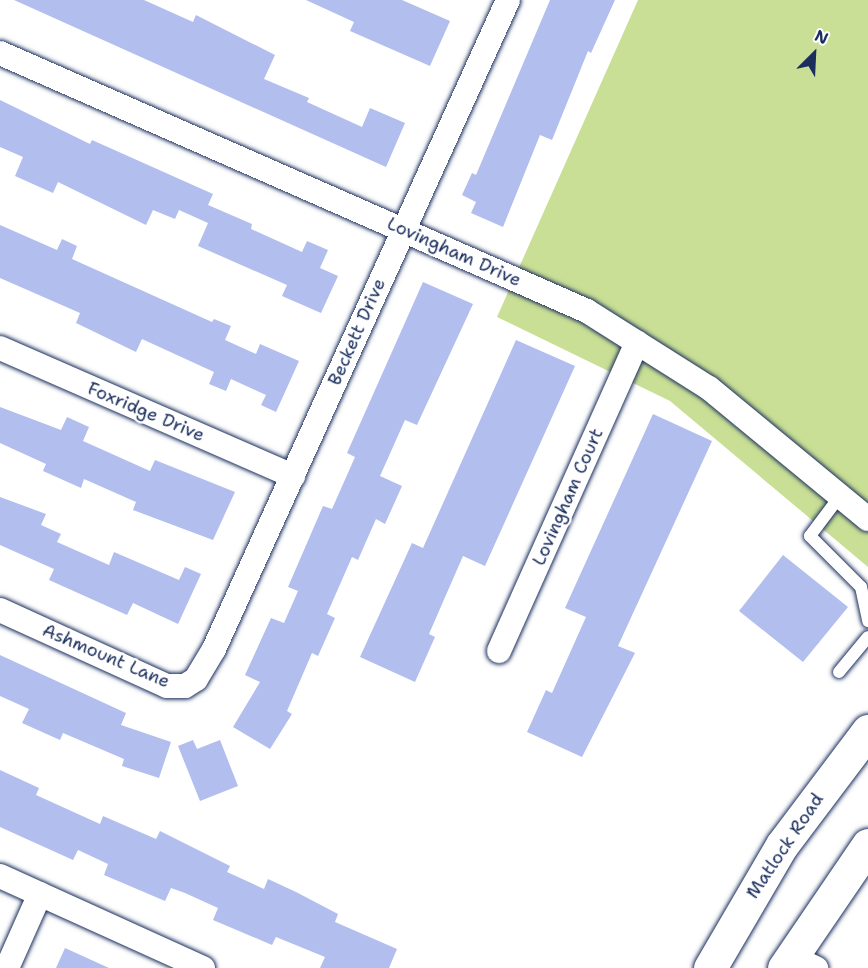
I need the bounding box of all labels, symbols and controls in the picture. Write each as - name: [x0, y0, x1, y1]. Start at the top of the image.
- north arrow: [784, 24, 844, 84]
- text: N: [811, 25, 832, 49]
- street label: Lovingham Drive: [384, 213, 524, 291]
- street label: Beckett Drive: [324, 275, 390, 389]
- street label: Foxridge Drive: [84, 378, 208, 446]
- street label: Lovingham Court: [528, 425, 608, 569]
- street label: Ashmount Lane: [39, 619, 173, 693]
- street label: Matlock Road: [742, 789, 828, 903]

